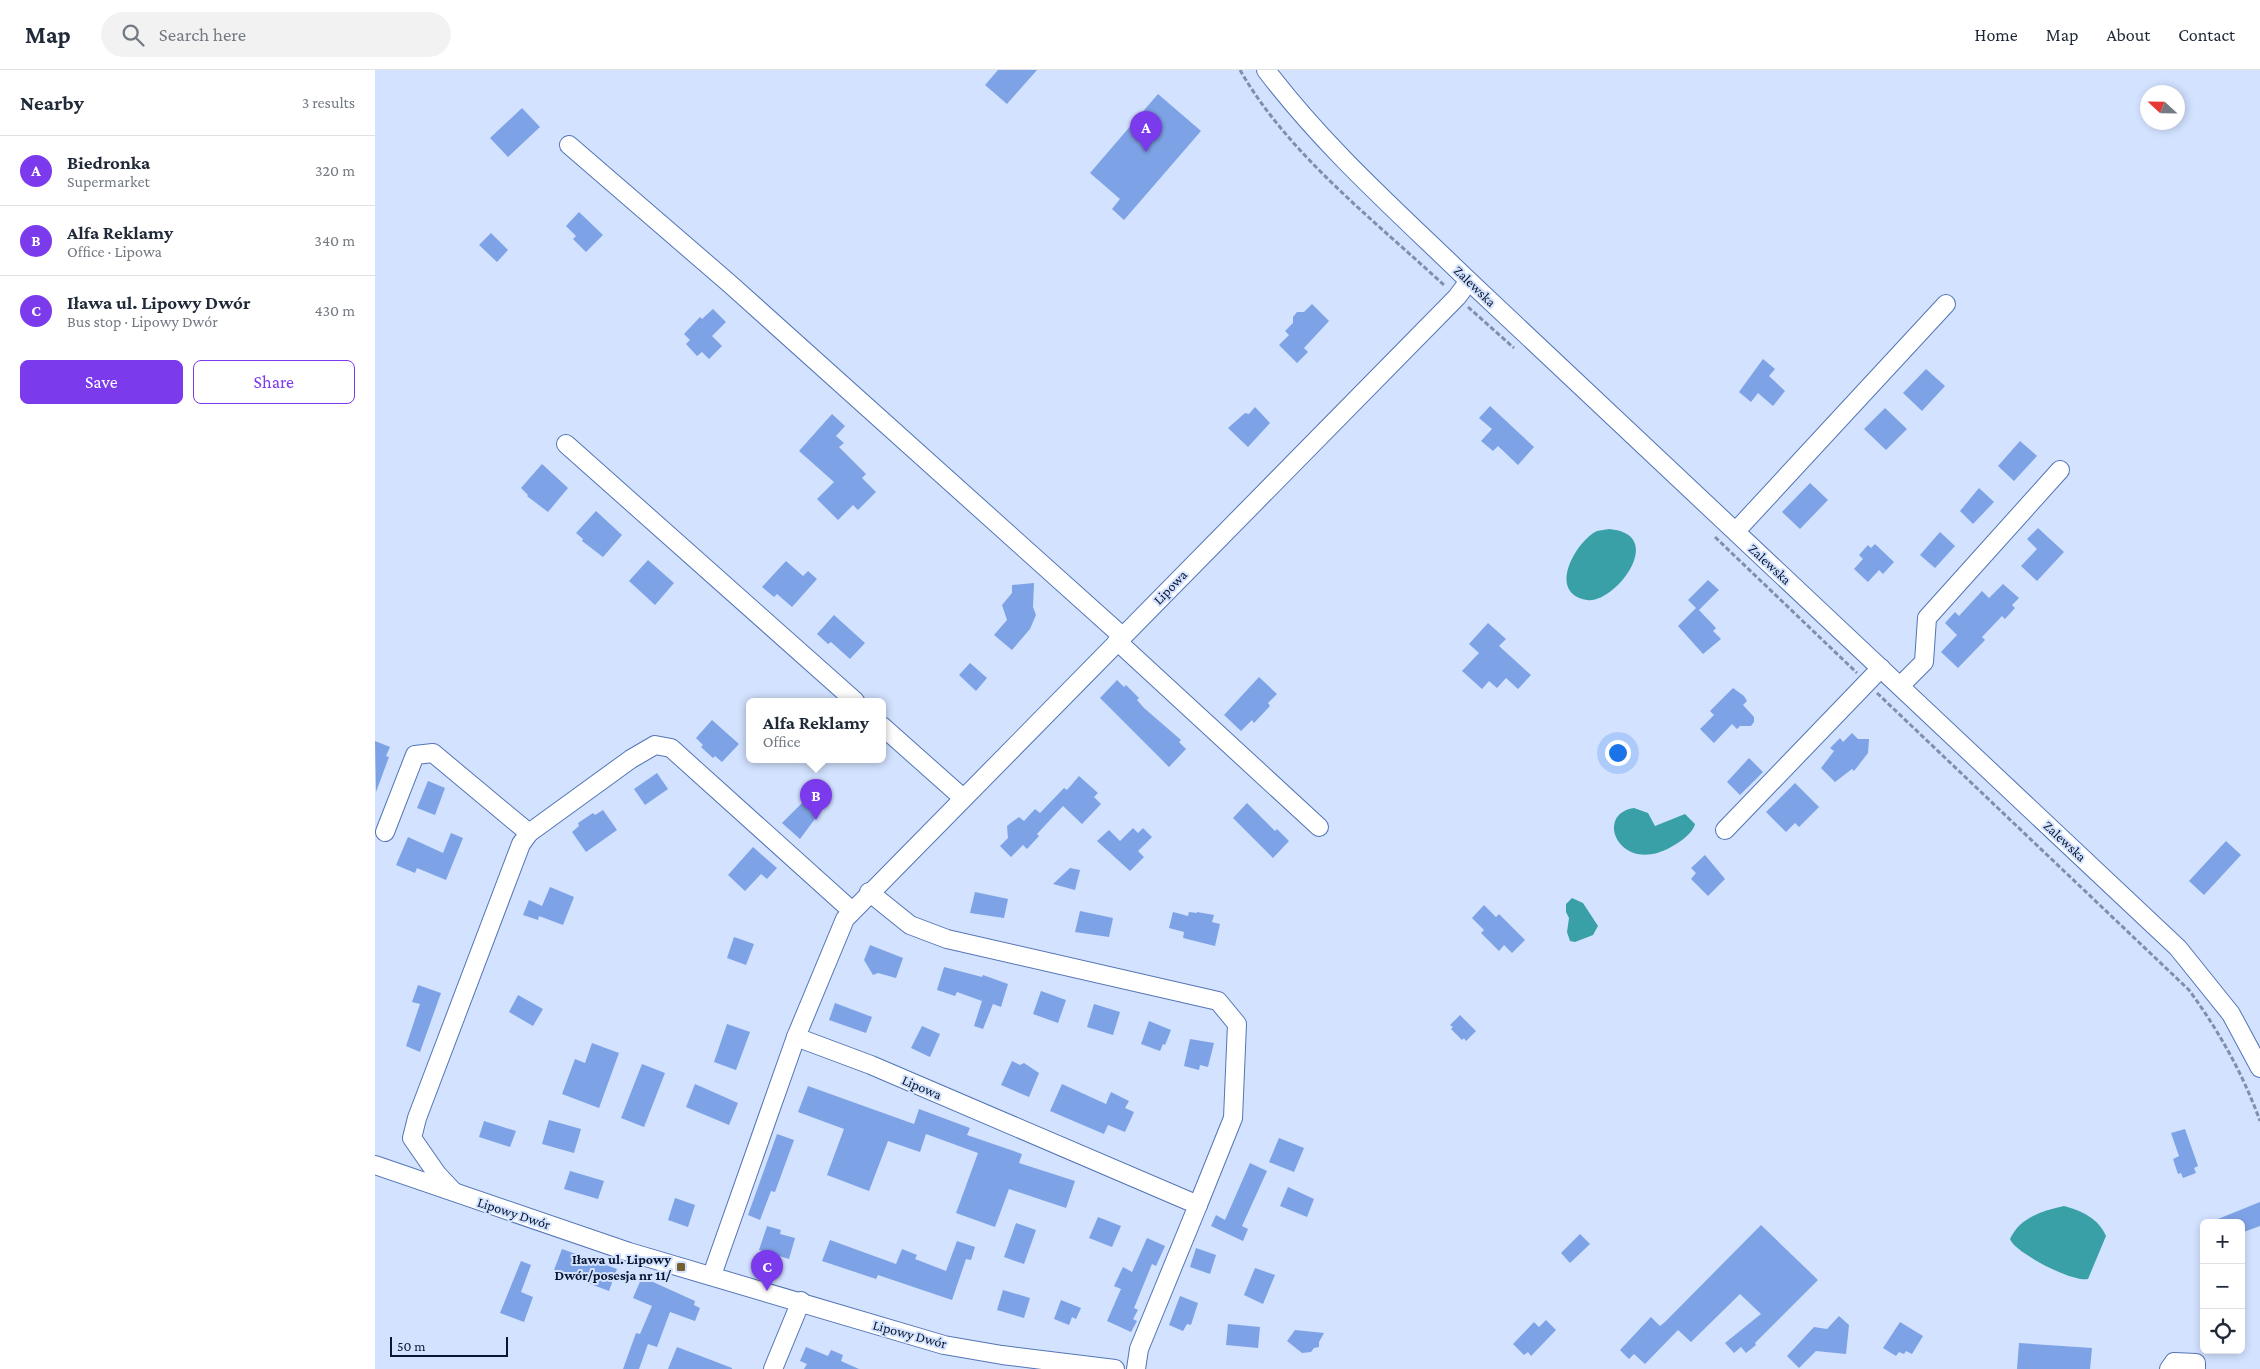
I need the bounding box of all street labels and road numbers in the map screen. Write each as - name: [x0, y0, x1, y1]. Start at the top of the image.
- street label: Zalewska: [1451, 262, 1500, 310]
- street label: Zalewska: [1745, 540, 1795, 588]
- street label: Lipowa: [1150, 566, 1191, 608]
- street label: Zalewska: [2040, 817, 2090, 865]
- street label: Lipowa: [900, 1072, 945, 1103]
- street label: Lipowy Dwór: [475, 1194, 553, 1232]
- street label: Lipowy Dwór: [871, 1316, 949, 1352]

